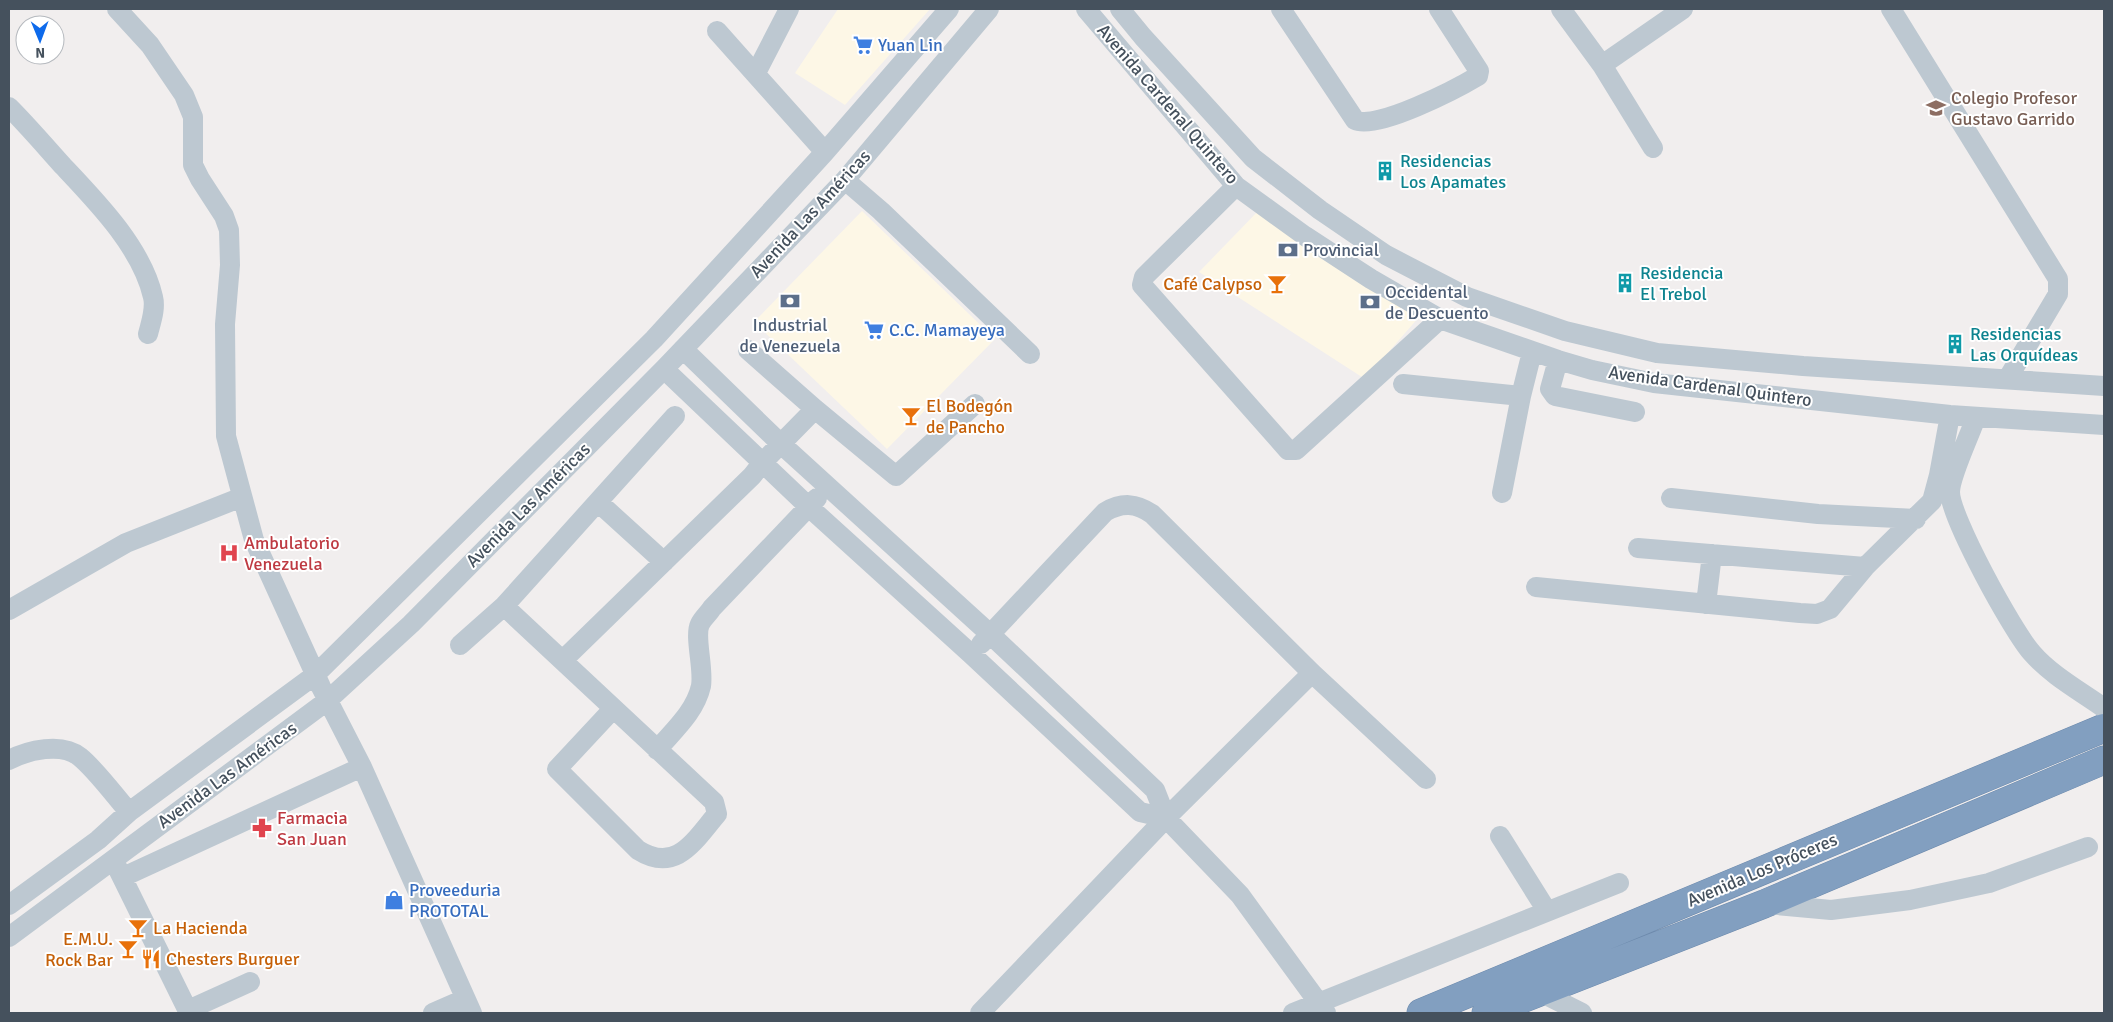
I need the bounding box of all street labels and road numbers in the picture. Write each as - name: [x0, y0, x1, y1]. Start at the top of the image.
- street label: Avenida Cardenal Quintero: [1092, 19, 1244, 189]
- street label: Avenida Las Américas: [745, 145, 875, 283]
- street label: Avenida Cardenal Quintero: [1607, 361, 1813, 411]
- street label: Avenida Las Américas: [461, 438, 595, 572]
- street label: Avenida Las Américas: [153, 717, 301, 833]
- street label: Avenida Los Próceres: [1683, 828, 1841, 912]

